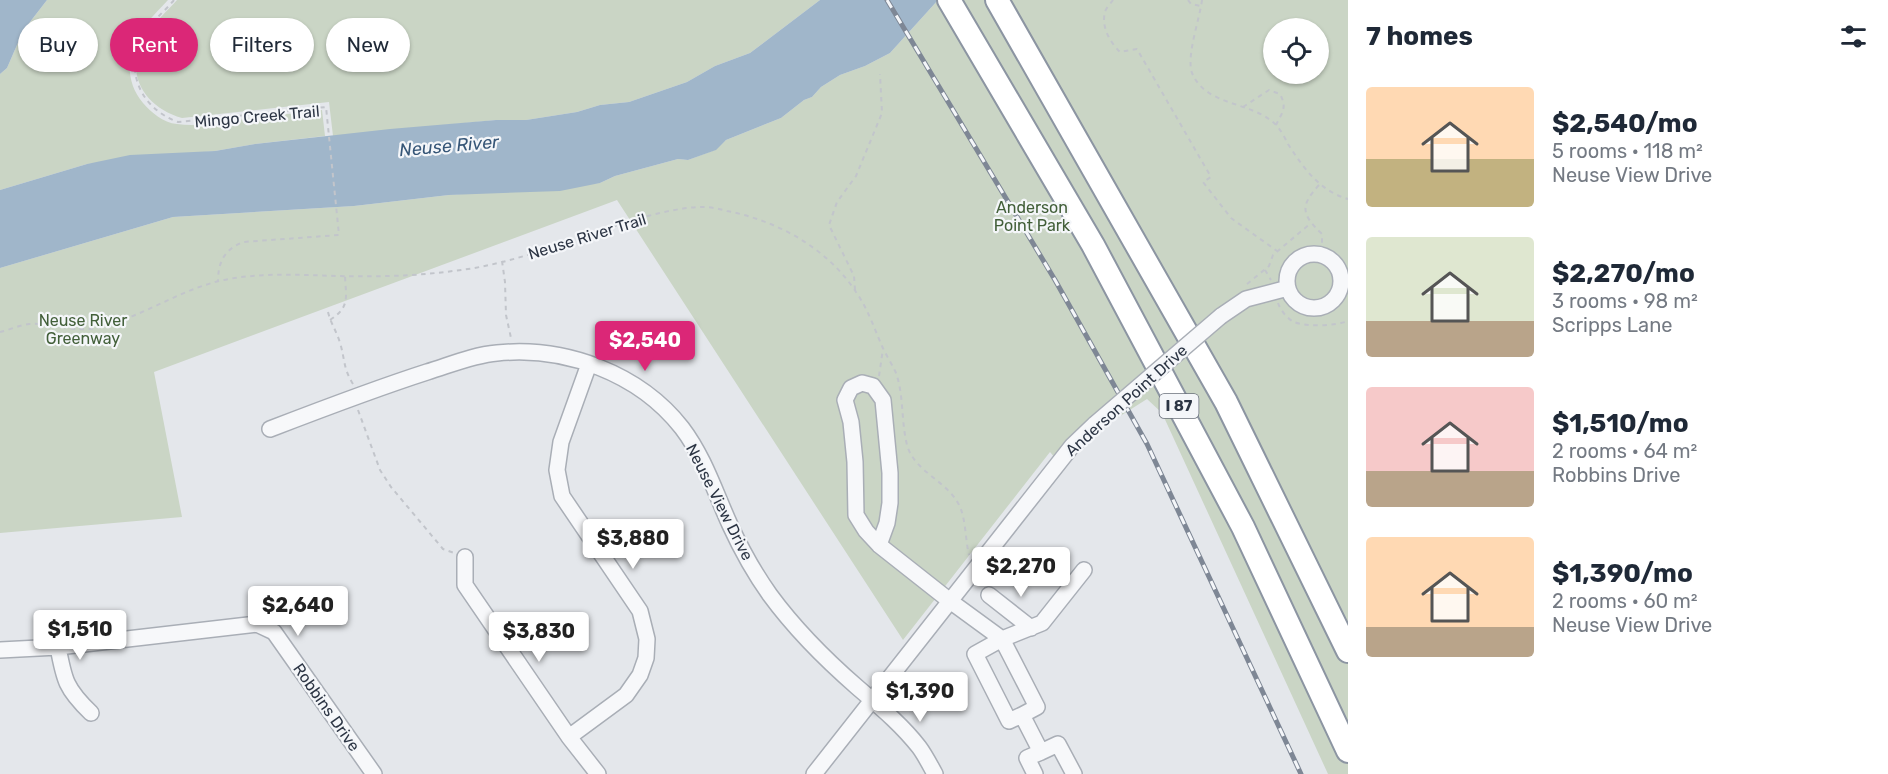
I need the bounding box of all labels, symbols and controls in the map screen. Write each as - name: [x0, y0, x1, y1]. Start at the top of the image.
- chip: Buy: [18, 18, 98, 72]
- chip: Rent: [110, 18, 198, 72]
- chip: Filters: [210, 18, 314, 72]
- chip: New: [326, 18, 410, 72]
- map controls: [1263, 18, 1329, 84]
- button: locate: [1263, 18, 1329, 84]
- icon: filters: [1837, 20, 1870, 53]
- text: 7 homes: [1366, 21, 1473, 52]
- street label: Mingo Creek Trail: [194, 102, 320, 131]
- text: $2,540/mo: [1552, 108, 1698, 139]
- icon: home: [1414, 111, 1486, 183]
- water label: Neuse River: [398, 131, 501, 161]
- text: 5 rooms · 118 m²: [1552, 139, 1703, 163]
- text: Neuse View Drive: [1552, 163, 1712, 187]
- park label: Anderson Point Park: [994, 198, 1071, 235]
- street label: Neuse River Trail: [526, 210, 648, 263]
- text: $2,270/mo: [1552, 258, 1695, 289]
- icon: home: [1414, 261, 1486, 333]
- text: 3 rooms · 98 m²: [1552, 289, 1698, 313]
- park label: Neuse River Greenway: [39, 311, 127, 348]
- text: Scripps Lane: [1552, 313, 1672, 337]
- pin: $2,540: [596, 321, 694, 372]
- text: $2,540: [609, 328, 681, 352]
- street label: Anderson Point Drive: [1061, 341, 1191, 460]
- road number: I 87: [1160, 394, 1198, 418]
- text: $1,510/mo: [1552, 408, 1689, 439]
- icon: home: [1414, 411, 1486, 483]
- text: 2 rooms · 64 m²: [1552, 439, 1697, 463]
- street label: Neuse View Drive: [682, 441, 757, 564]
- text: Robbins Drive: [1552, 463, 1680, 487]
- pin: $3,880: [584, 519, 682, 570]
- text: $3,880: [597, 526, 669, 550]
- pin: $2,270: [972, 547, 1070, 598]
- text: $2,270: [986, 554, 1056, 578]
- text: $1,390/mo: [1552, 558, 1693, 589]
- icon: home: [1414, 561, 1486, 633]
- pin: $2,640: [249, 586, 347, 637]
- text: 2 rooms · 60 m²: [1552, 589, 1698, 613]
- text: $2,640: [262, 593, 334, 617]
- pin: $1,510: [31, 610, 129, 661]
- pin: $3,830: [490, 612, 588, 663]
- text: Neuse View Drive: [1552, 613, 1712, 637]
- text: $1,510: [47, 617, 113, 641]
- text: $3,830: [503, 619, 575, 643]
- street label: Robbins Drive: [289, 660, 364, 755]
- pin: $1,390: [871, 672, 969, 723]
- text: $1,390: [886, 679, 954, 703]

